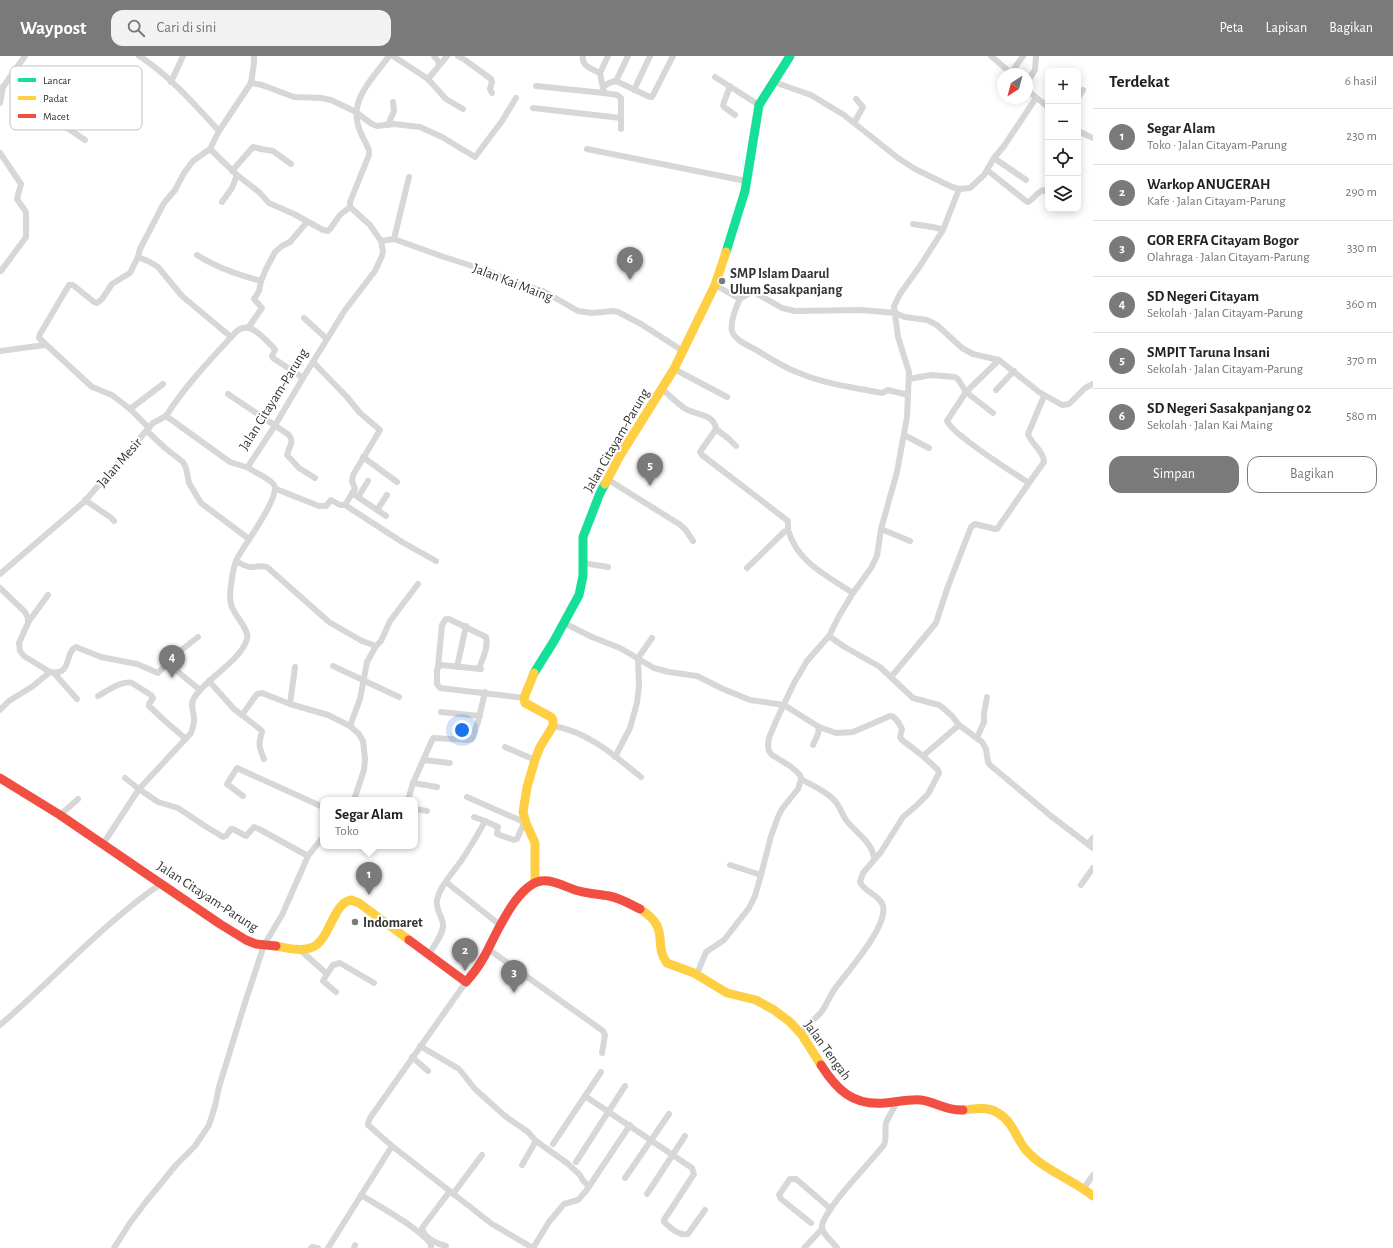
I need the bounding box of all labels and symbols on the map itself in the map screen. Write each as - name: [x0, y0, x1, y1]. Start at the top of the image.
- legend: [10, 66, 142, 130]
- north arrow: [997, 68, 1033, 104]
- text: Lancar: [43, 75, 71, 86]
- text: Padat: [43, 93, 68, 104]
- text: Macet: [43, 111, 70, 122]
- pin: 6: [617, 247, 643, 280]
- street label: Jalan Kai Maing: [471, 261, 555, 305]
- place label: SMP Islam Daarul Ulum Sasakpanjang: [730, 267, 843, 297]
- marker: SMP Islam Daarul Ulum Sasakpanjang: [717, 276, 727, 286]
- street label: Jalan Citayam-Parung: [237, 346, 311, 453]
- street label: Jalan Citayam-Parung: [581, 386, 652, 495]
- street label: Jalan Mesir: [95, 435, 145, 490]
- pin: 5: [637, 453, 663, 486]
- pin: 4: [159, 645, 185, 678]
- your location: [452, 720, 472, 740]
- street label: Jalan Citayam-Parung: [154, 859, 261, 935]
- pin: 1: [356, 862, 382, 895]
- place label: Indomaret: [363, 916, 423, 930]
- marker: Indomaret: [350, 917, 360, 927]
- pin: 2: [452, 938, 478, 971]
- pin: 3: [501, 960, 527, 993]
- street label: Jalan Tengah: [801, 1018, 853, 1083]

